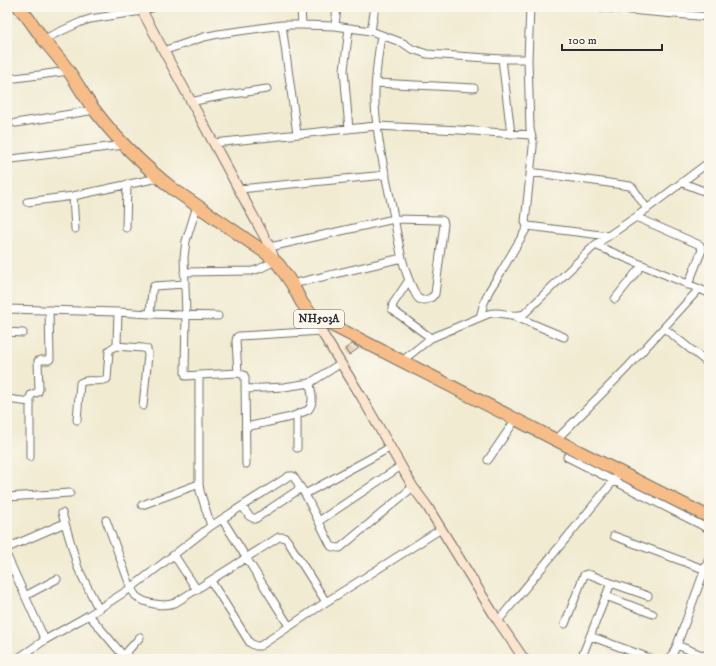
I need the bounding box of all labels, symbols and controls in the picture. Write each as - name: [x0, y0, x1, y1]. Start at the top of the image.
- scale bar: [562, 26, 662, 52]
- text: 100 m: [568, 33, 597, 48]
- road number: NH503A: [294, 310, 344, 328]

